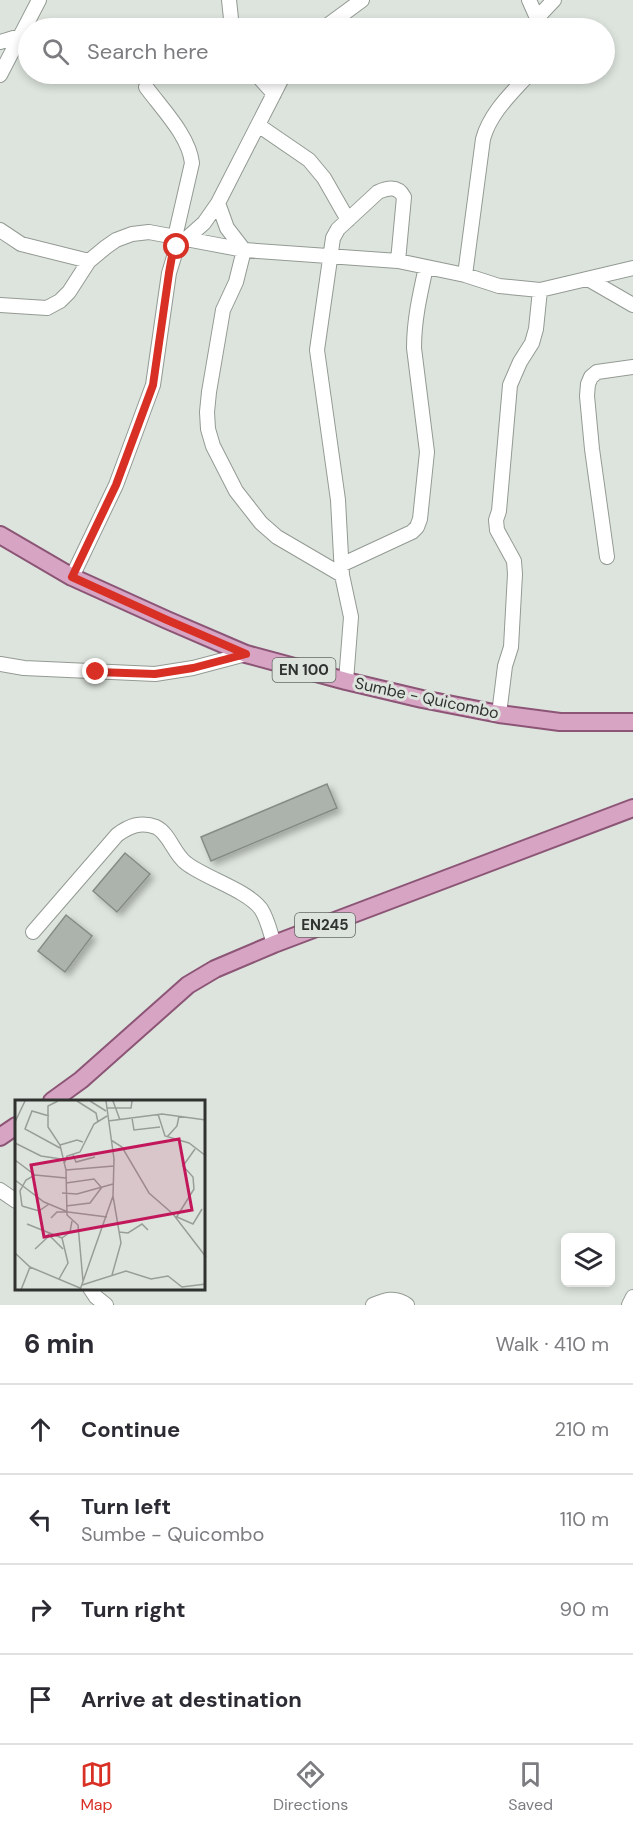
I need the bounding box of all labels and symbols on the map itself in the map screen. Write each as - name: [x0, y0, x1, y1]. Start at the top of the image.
- route start: [163, 233, 189, 259]
- route end: [82, 658, 108, 684]
- road number: EN 100: [272, 658, 336, 682]
- street label: Sumbe - Quicombo: [353, 672, 501, 724]
- road number: EN245: [295, 913, 355, 937]
- inset map: [15, 1100, 206, 1290]

